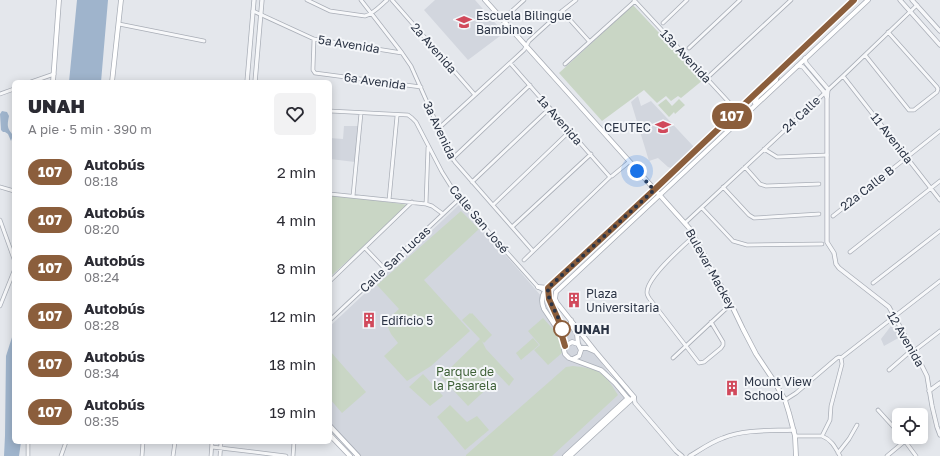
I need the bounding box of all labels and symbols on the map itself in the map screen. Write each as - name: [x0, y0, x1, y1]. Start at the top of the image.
- place label: Escuela Bilingue Bambinos: [476, 8, 571, 37]
- school or university icon: Escuela Bilingue Bambinos: [455, 13, 473, 31]
- street label: 2a Avenida: [408, 20, 460, 76]
- street label: 13a Avenida: [657, 26, 715, 86]
- street label: 5a Avenida: [317, 32, 381, 56]
- street label: 6a Avenida: [343, 69, 407, 93]
- street label: 1a Avenida: [534, 92, 586, 148]
- street label: 24 Calle: [779, 93, 823, 135]
- street label: 3a Avenida: [420, 99, 460, 161]
- line badge: 107: [709, 103, 755, 129]
- street label: 11 Avenida: [868, 110, 916, 166]
- school or university icon: CEUTEC: [654, 118, 672, 136]
- place label: CEUTEC: [604, 120, 651, 135]
- your location: [627, 161, 647, 181]
- street label: 22a Calle B: [837, 162, 897, 214]
- street label: Calle San José: [446, 182, 512, 256]
- street label: Calle San Lucas: [357, 223, 433, 295]
- street label: Bulevar Mackey: [683, 226, 740, 312]
- place label: Plaza Universitaria: [586, 286, 659, 315]
- building icon: Plaza Universitaria: [565, 291, 583, 309]
- street label: 12 Avenida: [884, 309, 928, 369]
- building icon: Edificio 5: [360, 311, 378, 329]
- place label: Edificio 5: [381, 313, 433, 328]
- marker: UNAH: [553, 320, 571, 338]
- place label: UNAH: [574, 322, 610, 337]
- park label: Parque de la Pasarela: [433, 364, 497, 393]
- place label: Mount View School: [744, 374, 812, 403]
- building icon: Mount View School: [723, 379, 741, 397]

